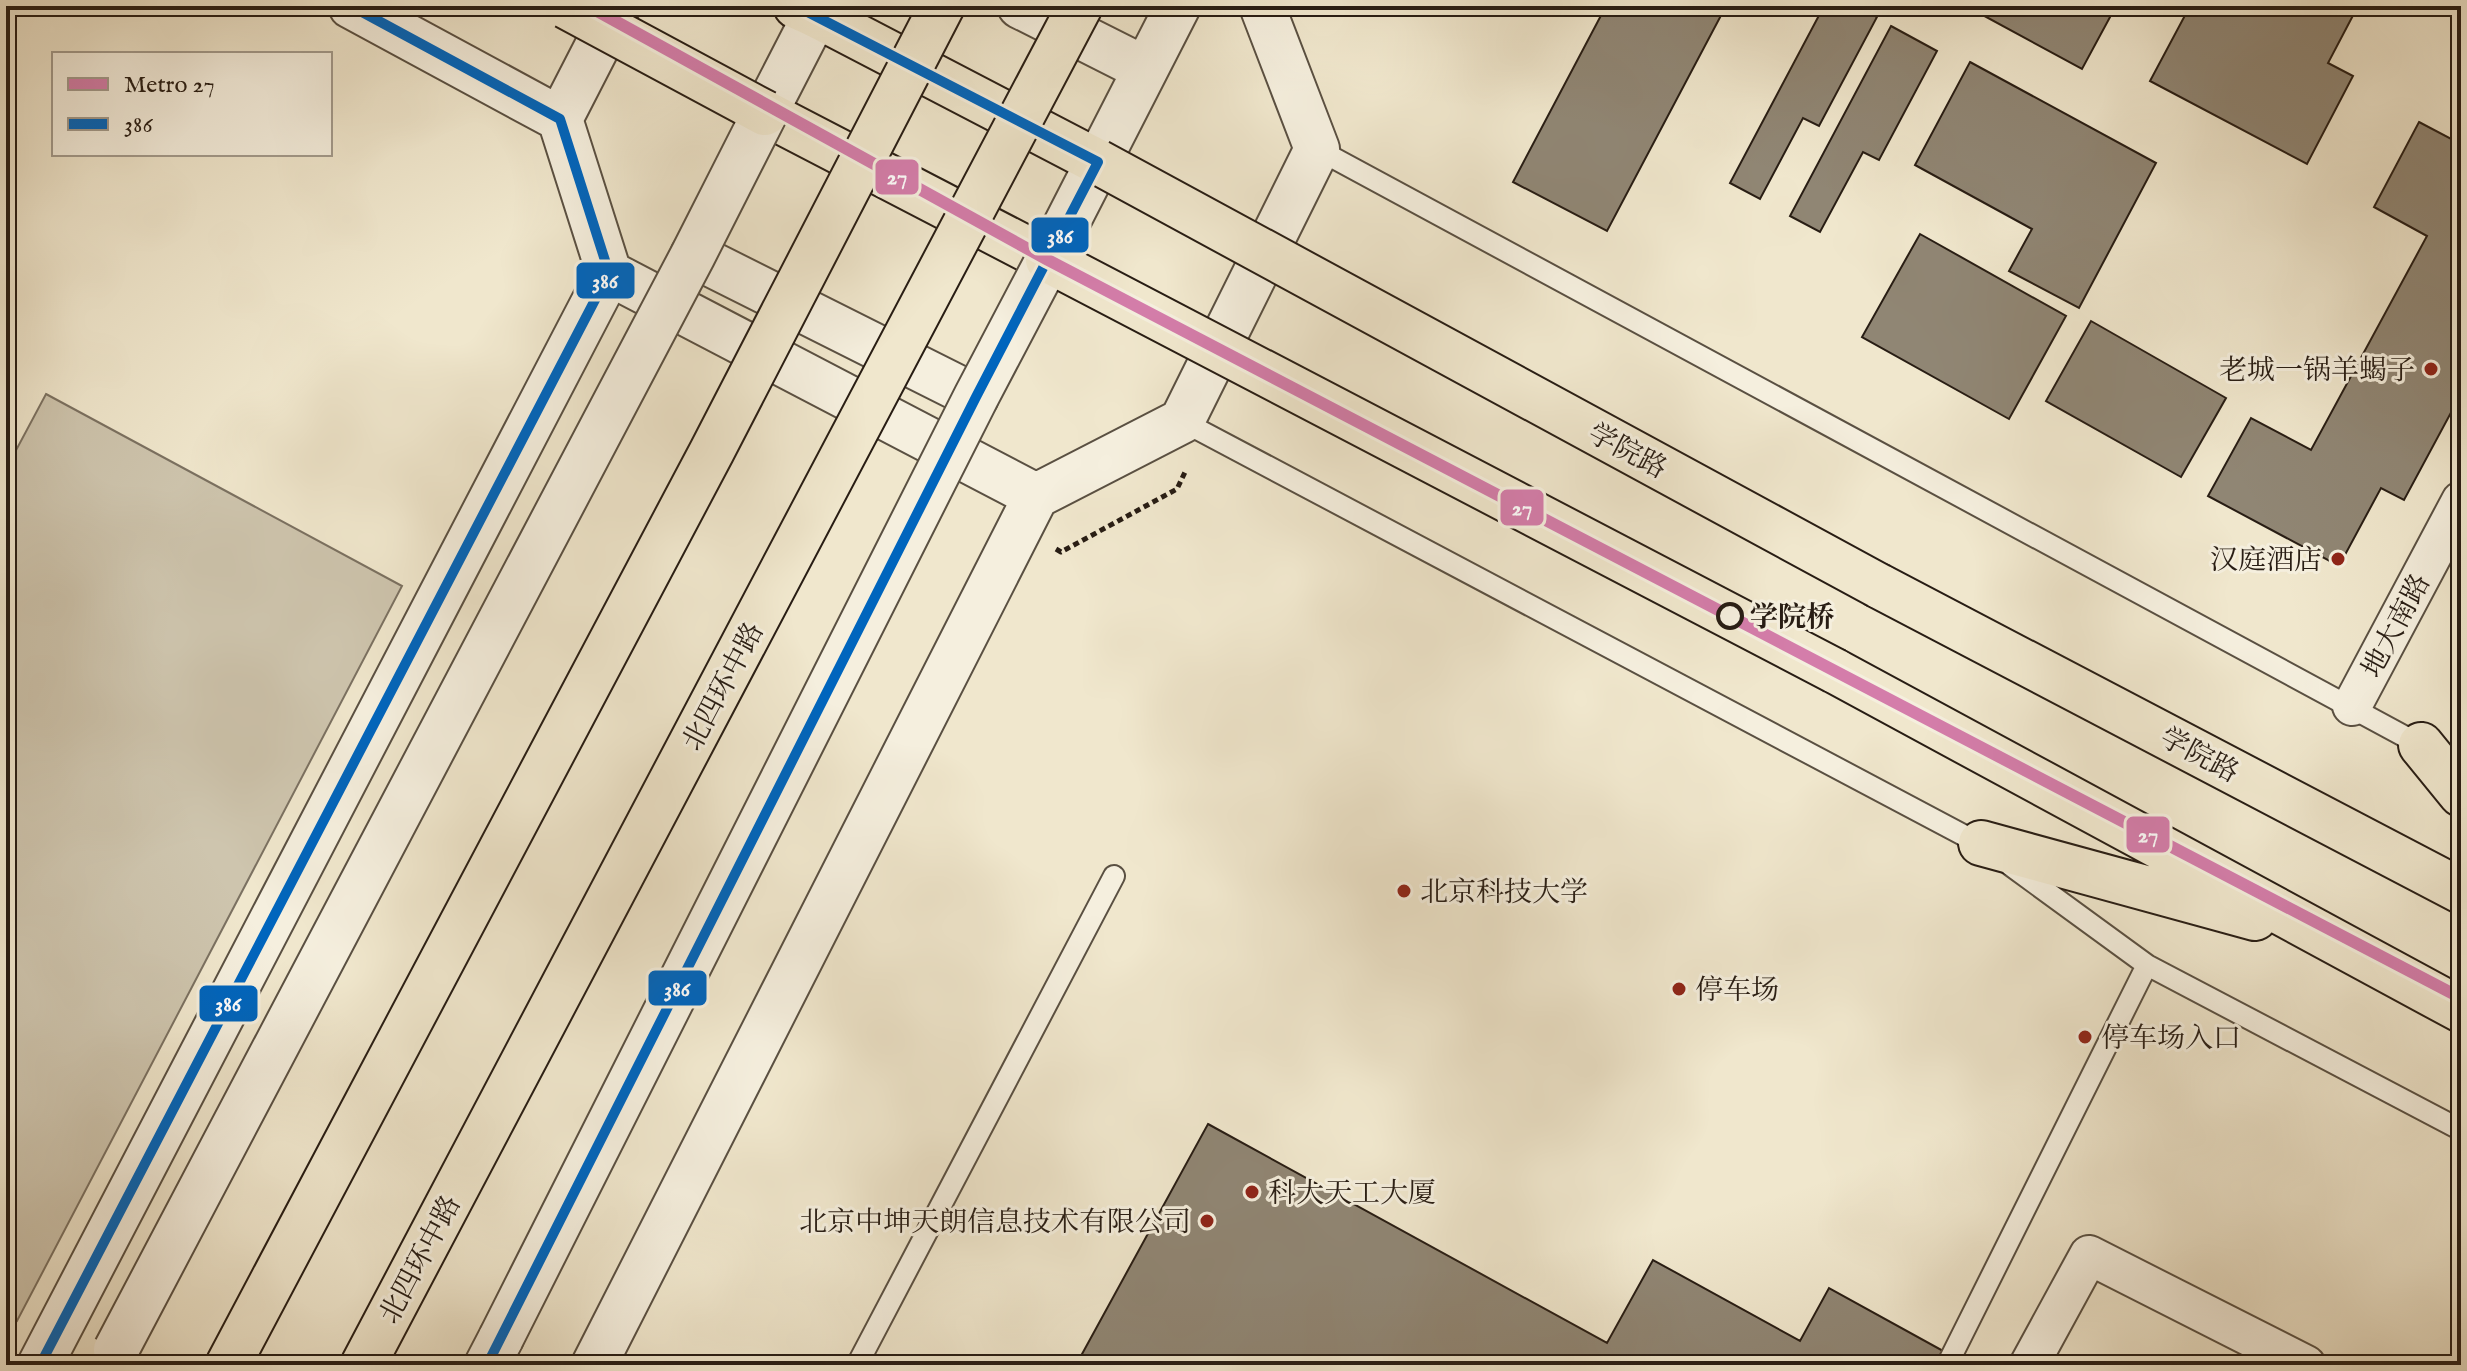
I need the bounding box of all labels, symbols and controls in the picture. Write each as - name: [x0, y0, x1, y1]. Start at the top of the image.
- legend: [52, 52, 332, 156]
- text: Metro 27: [124, 70, 215, 101]
- text: 386: [124, 110, 153, 141]
- line badge: 27: [874, 158, 920, 196]
- text: 27: [887, 164, 907, 192]
- line badge: 386: [1030, 216, 1090, 254]
- text: 386: [1047, 223, 1075, 251]
- line badge: 386: [575, 261, 636, 300]
- text: 386: [592, 268, 620, 296]
- place label: 老城一锅羊蝎子: [2219, 354, 2415, 389]
- marker: 老城一锅羊蝎子: [2422, 360, 2440, 378]
- street label: 学院路: [1582, 417, 1672, 487]
- line badge: 27: [1499, 488, 1545, 527]
- text: 27: [1512, 495, 1532, 523]
- place label: 汉庭酒店: [2210, 544, 2322, 579]
- marker: 汉庭酒店: [2329, 550, 2347, 568]
- street label: 地大南路: [2355, 569, 2439, 684]
- place label: 学院桥: [1750, 601, 1834, 636]
- marker: 学院桥: [1717, 603, 1743, 629]
- street label: 北四环中路: [676, 617, 773, 757]
- street label: 学院路: [2154, 721, 2244, 791]
- line badge: 27: [2125, 815, 2171, 854]
- text: 27: [2138, 822, 2158, 850]
- place label: 北京科技大学: [1420, 876, 1588, 911]
- marker: 北京科技大学: [1395, 882, 1413, 900]
- line badge: 386: [647, 969, 708, 1007]
- place label: 停车场: [1695, 974, 1779, 1009]
- text: 386: [664, 976, 692, 1004]
- marker: 停车场: [1670, 980, 1688, 998]
- line badge: 386: [198, 984, 259, 1023]
- text: 386: [215, 991, 243, 1019]
- place label: 停车场入口: [2101, 1022, 2241, 1057]
- marker: 停车场入口: [2076, 1028, 2094, 1046]
- place label: 科大天工大厦: [1268, 1177, 1436, 1212]
- marker: 科大天工大厦: [1243, 1183, 1261, 1201]
- street label: 北四环中路: [373, 1190, 470, 1330]
- place label: 北京中坤天朗信息技术有限公司: [799, 1206, 1191, 1241]
- marker: 北京中坤天朗信息技术有限公司: [1198, 1212, 1216, 1230]

